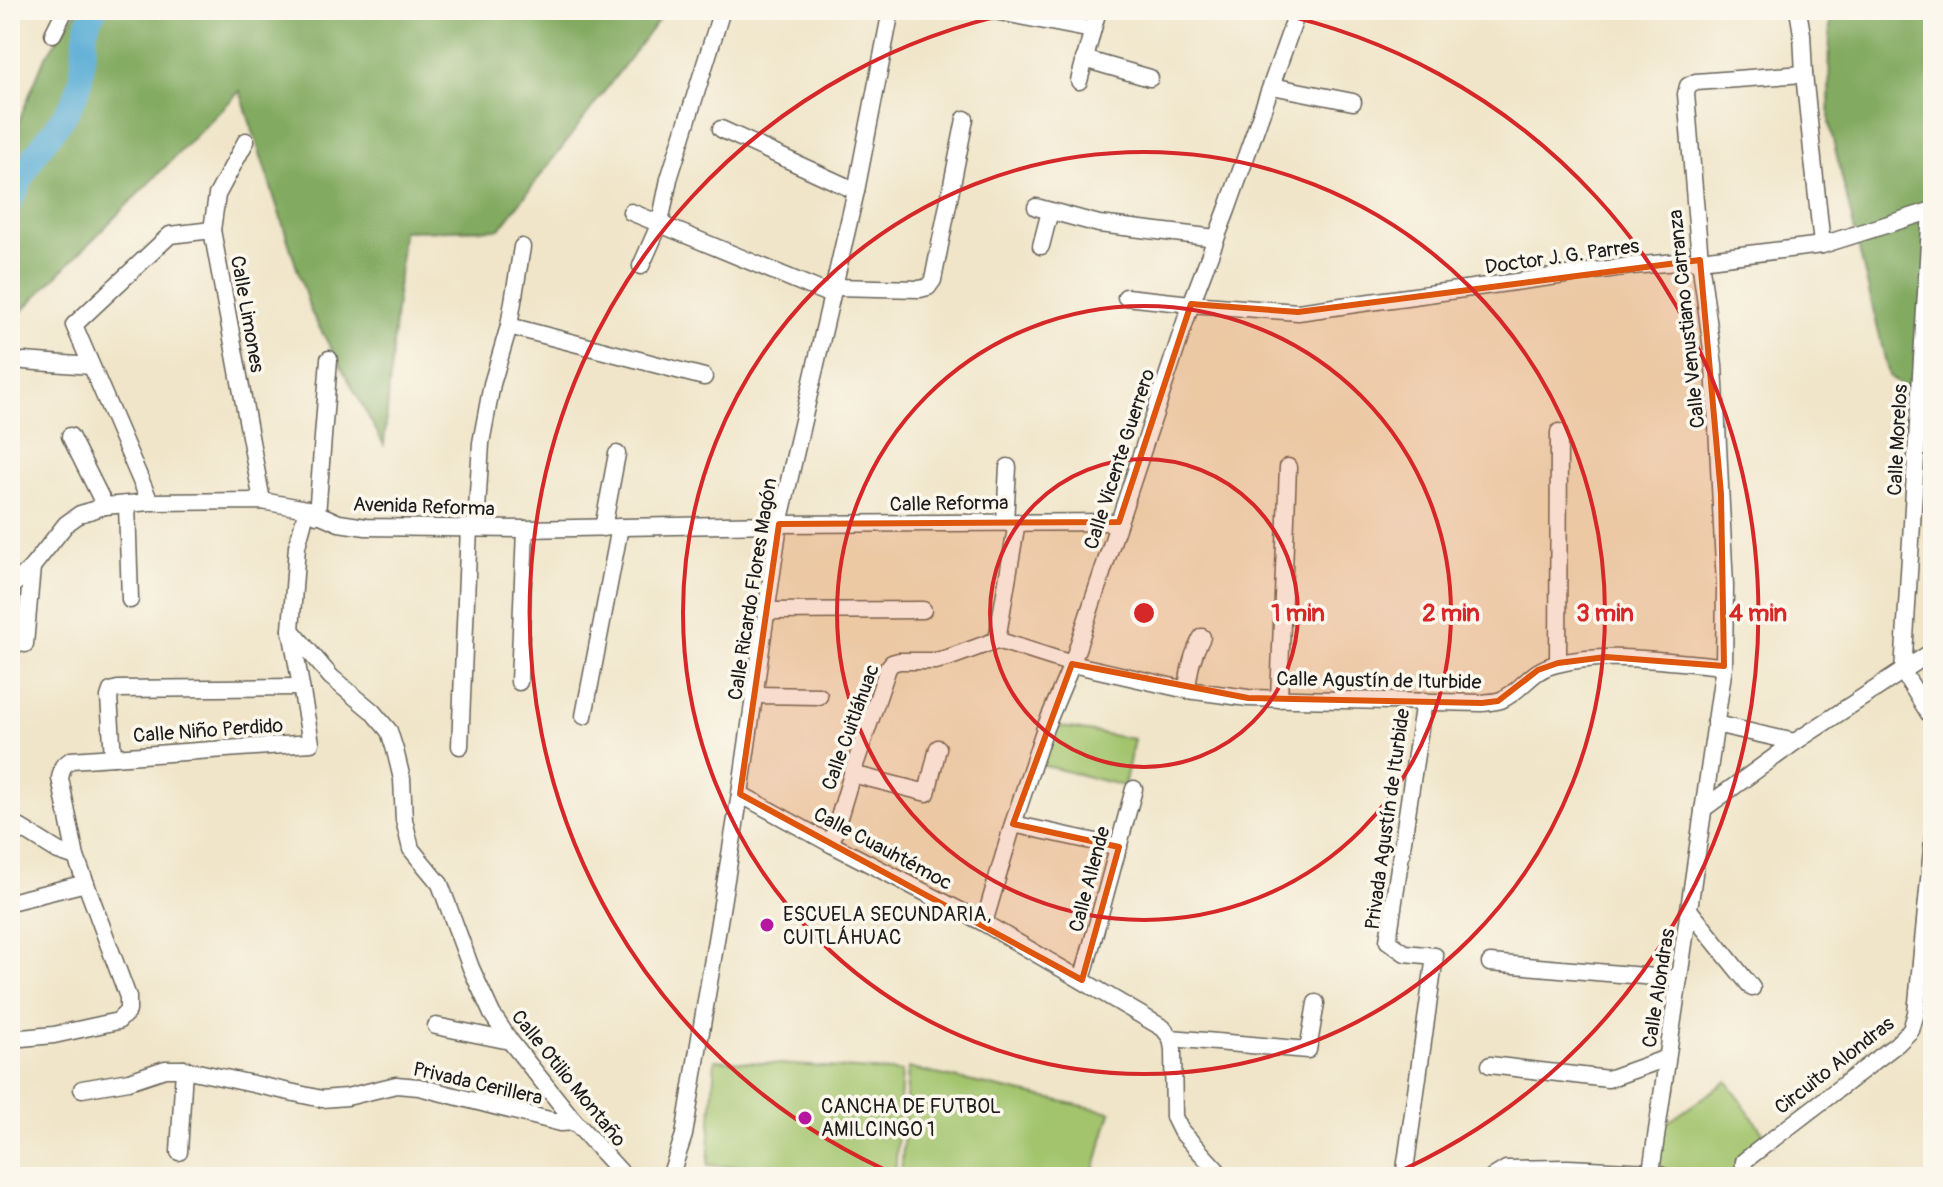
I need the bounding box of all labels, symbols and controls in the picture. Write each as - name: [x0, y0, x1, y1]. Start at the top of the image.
- street label: Calle Venustiano Carranza: [1663, 208, 1710, 430]
- street label: Doctor J. G. Parres: [1483, 233, 1641, 280]
- street label: Calle Limones: [225, 254, 270, 374]
- street label: Calle Vicente Guerrero: [1078, 366, 1161, 553]
- street label: Calle Morelos: [1882, 384, 1913, 496]
- street label: Calle Ricardo Flores Magón: [723, 476, 782, 702]
- street label: Calle Reforma: [889, 490, 1009, 517]
- street label: Avenida Reforma: [353, 492, 495, 521]
- centre of rings: [1130, 599, 1158, 627]
- text: 1 min: [1271, 599, 1325, 628]
- text: 2 min: [1422, 599, 1480, 628]
- text: 3 min: [1576, 599, 1634, 628]
- text: 4 min: [1729, 599, 1787, 628]
- street label: Calle Cuitláhuac: [816, 661, 885, 794]
- street label: Calle Agustín de Iturbide: [1276, 666, 1482, 695]
- street label: Privada Agustín de Iturbide: [1360, 707, 1415, 931]
- street label: Calle Niño Perdido: [132, 713, 284, 748]
- street label: Calle Cuauhtémoc: [809, 801, 956, 896]
- street label: Calle Allende: [1063, 823, 1116, 935]
- place label: ESCUELA SECUNDARIA, CUITLÁHUAC: [783, 902, 992, 950]
- marker: ESCUELA SECUNDARIA, CUITLÁHUAC: [758, 916, 776, 934]
- street label: Calle Alondras: [1637, 927, 1680, 1049]
- street label: Calle Otilio Montaño: [506, 1005, 632, 1152]
- street label: Circuito Alondras: [1770, 1011, 1899, 1120]
- street label: Privada Cerillera: [411, 1056, 545, 1111]
- place label: CANCHA DE FUTBOL AMILCINGO 1: [821, 1094, 1001, 1142]
- marker: CANCHA DE FUTBOL AMILCINGO 1: [796, 1109, 814, 1127]

